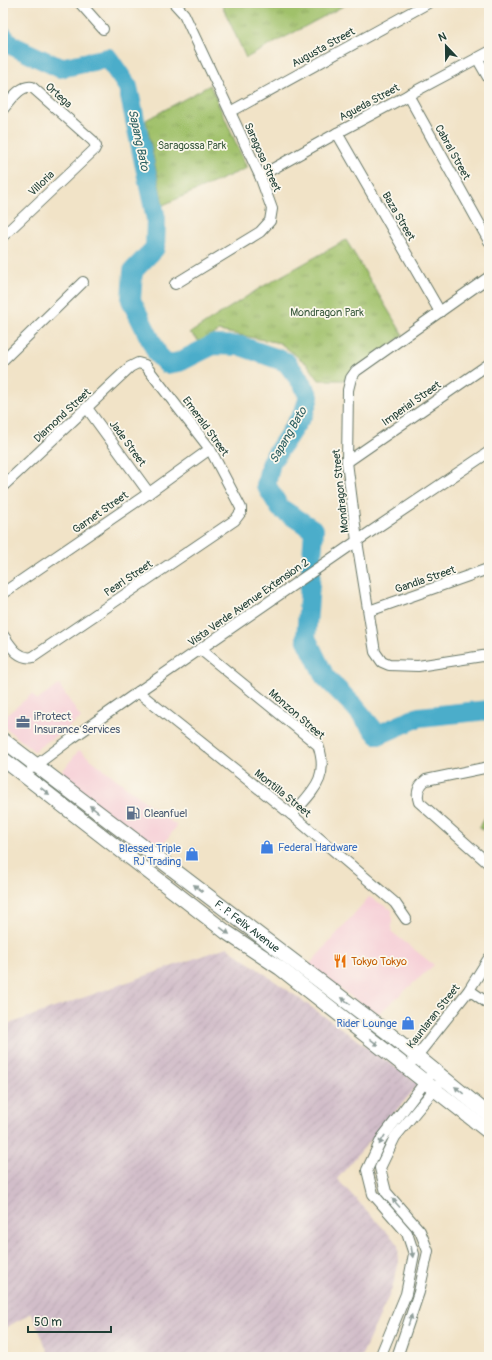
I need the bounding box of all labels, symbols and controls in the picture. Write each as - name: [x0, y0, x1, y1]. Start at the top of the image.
- street label: Augusta Street: [289, 25, 357, 70]
- north arrow: [426, 26, 466, 66]
- text: N: [437, 30, 449, 45]
- street label: Ortega: [43, 80, 75, 111]
- street label: Agueda Street: [337, 81, 402, 124]
- water label: Sapang Bato: [125, 108, 153, 174]
- street label: Saragosa Street: [242, 121, 284, 194]
- street label: Cabral Street: [432, 122, 473, 183]
- park label: Saragossa Park: [158, 139, 227, 152]
- street label: Villoria: [26, 168, 57, 199]
- street label: Baza Street: [379, 189, 418, 244]
- park label: Mondragon Park: [290, 306, 364, 319]
- street label: Imperial Street: [379, 378, 444, 429]
- street label: Diamond Street: [31, 385, 94, 445]
- street label: Emerald Street: [180, 394, 232, 459]
- water label: Sapang Bato: [266, 403, 311, 466]
- street label: Jade Street: [107, 418, 149, 469]
- street label: Mondragon Street: [330, 448, 351, 533]
- street label: Garnet Street: [70, 488, 131, 536]
- street label: Vista Verde Avenue Extension 2: [185, 556, 311, 649]
- street label: Pearl Street: [102, 557, 155, 599]
- street label: Gandia Street: [393, 563, 458, 596]
- street label: Monzon Street: [266, 687, 328, 743]
- place label: iProtect Insurance Services: [34, 710, 120, 736]
- office icon: iProtect Insurance Services: [15, 714, 31, 730]
- street label: Montilla Street: [252, 767, 314, 820]
- one-way arrow: [39, 787, 50, 796]
- one-way arrow: [89, 805, 100, 814]
- fuel station icon: Cleanfuel: [125, 805, 141, 821]
- place label: Cleanfuel: [144, 807, 187, 820]
- shop icon: Federal Hardware: [259, 839, 275, 855]
- place label: Federal Hardware: [278, 841, 358, 854]
- place label: Blessed Triple RJ Trading: [119, 842, 182, 868]
- shop icon: Blessed Triple RJ Trading: [184, 846, 200, 862]
- one-way arrow: [192, 884, 203, 892]
- street label: F. P. Felix Avenue: [212, 897, 283, 956]
- one-way arrow: [220, 927, 230, 935]
- restaurant icon: Tokyo Tokyo: [332, 953, 348, 969]
- place label: Tokyo Tokyo: [351, 955, 407, 968]
- street label: Kaunlaran Street: [404, 981, 463, 1051]
- one-way arrow: [340, 997, 351, 1005]
- shop icon: Rider Lounge: [400, 1015, 416, 1031]
- place label: Rider Lounge: [337, 1017, 398, 1030]
- one-way arrow: [369, 1038, 380, 1046]
- one-way arrow: [453, 1085, 464, 1094]
- one-way arrow: [378, 1135, 386, 1145]
- one-way arrow: [392, 1197, 401, 1208]
- one-way arrow: [409, 1245, 415, 1258]
- scale bar: [28, 1308, 111, 1334]
- one-way arrow: [407, 1314, 413, 1326]
- text: 50 m: [34, 1315, 62, 1330]

